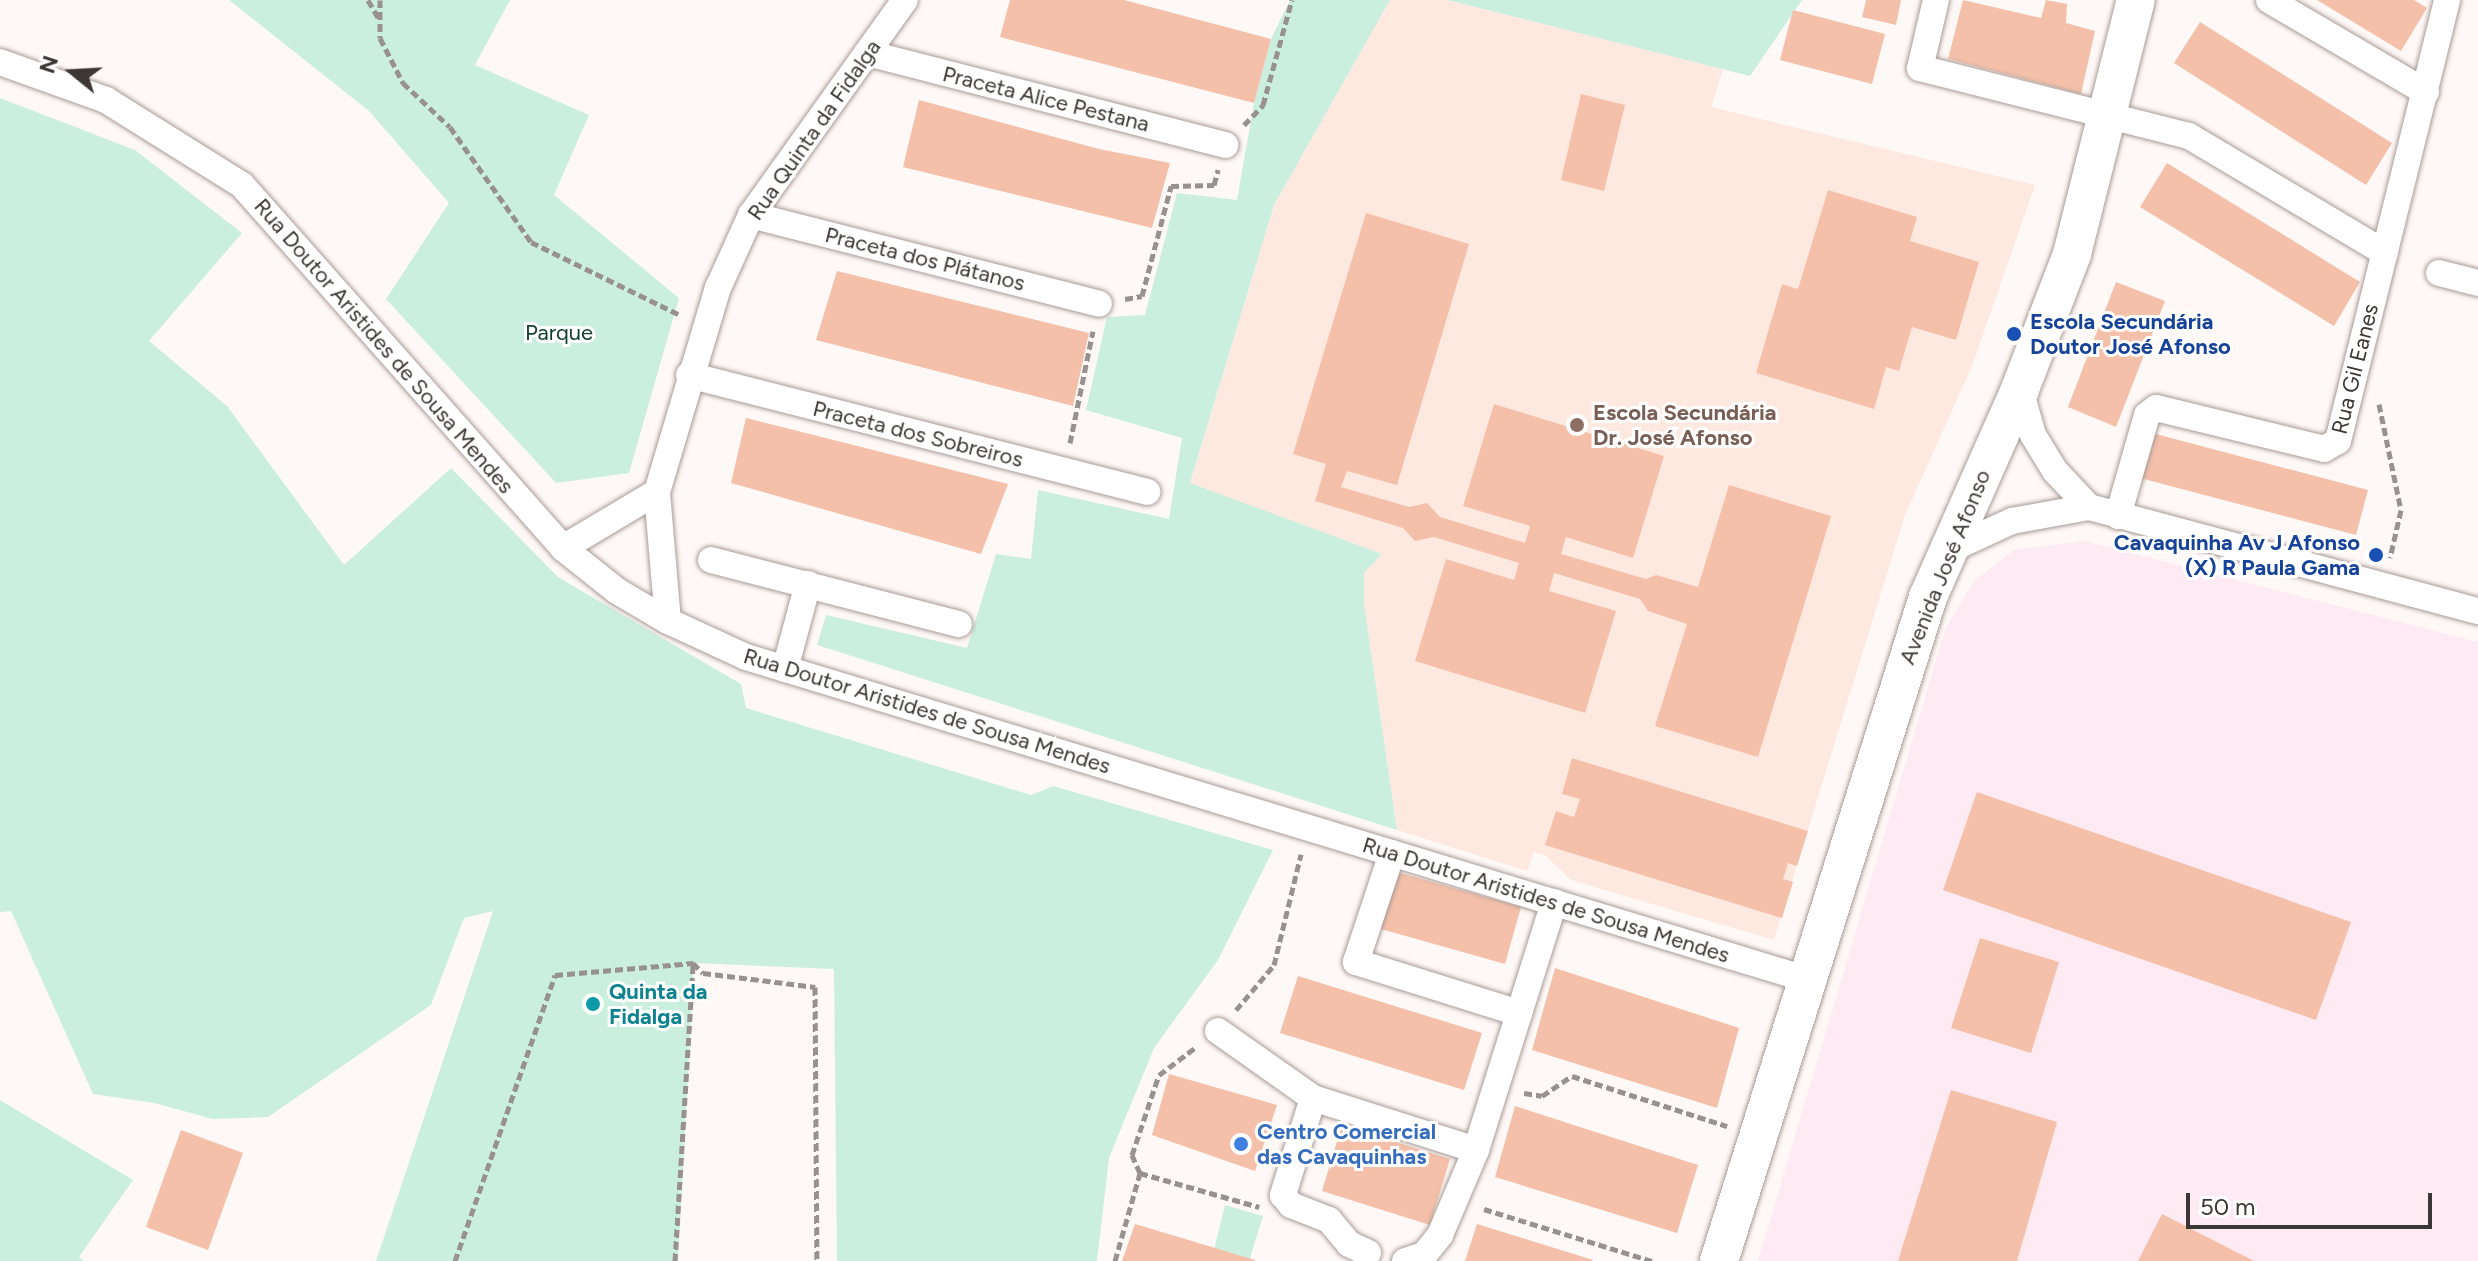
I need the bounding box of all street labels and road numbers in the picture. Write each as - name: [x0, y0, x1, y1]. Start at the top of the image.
- street label: Rua Quinta da Fidalga: [742, 35, 886, 225]
- street label: Praceta Alice Pestana: [940, 61, 1152, 137]
- street label: Rua Doutor Aristides de Sousa Mendes: [249, 193, 519, 499]
- street label: Praceta dos Plátanos: [822, 221, 1028, 297]
- street label: Rua Gil Eanes: [2326, 301, 2384, 437]
- street label: Praceta dos Sobreiros: [810, 395, 1026, 473]
- street label: Avenida José Afonso: [1894, 466, 1996, 668]
- street label: Rua Doutor Aristides de Sousa Mendes: [740, 642, 1114, 780]
- street label: Rua Doutor Aristides de Sousa Mendes: [1359, 831, 1733, 969]

